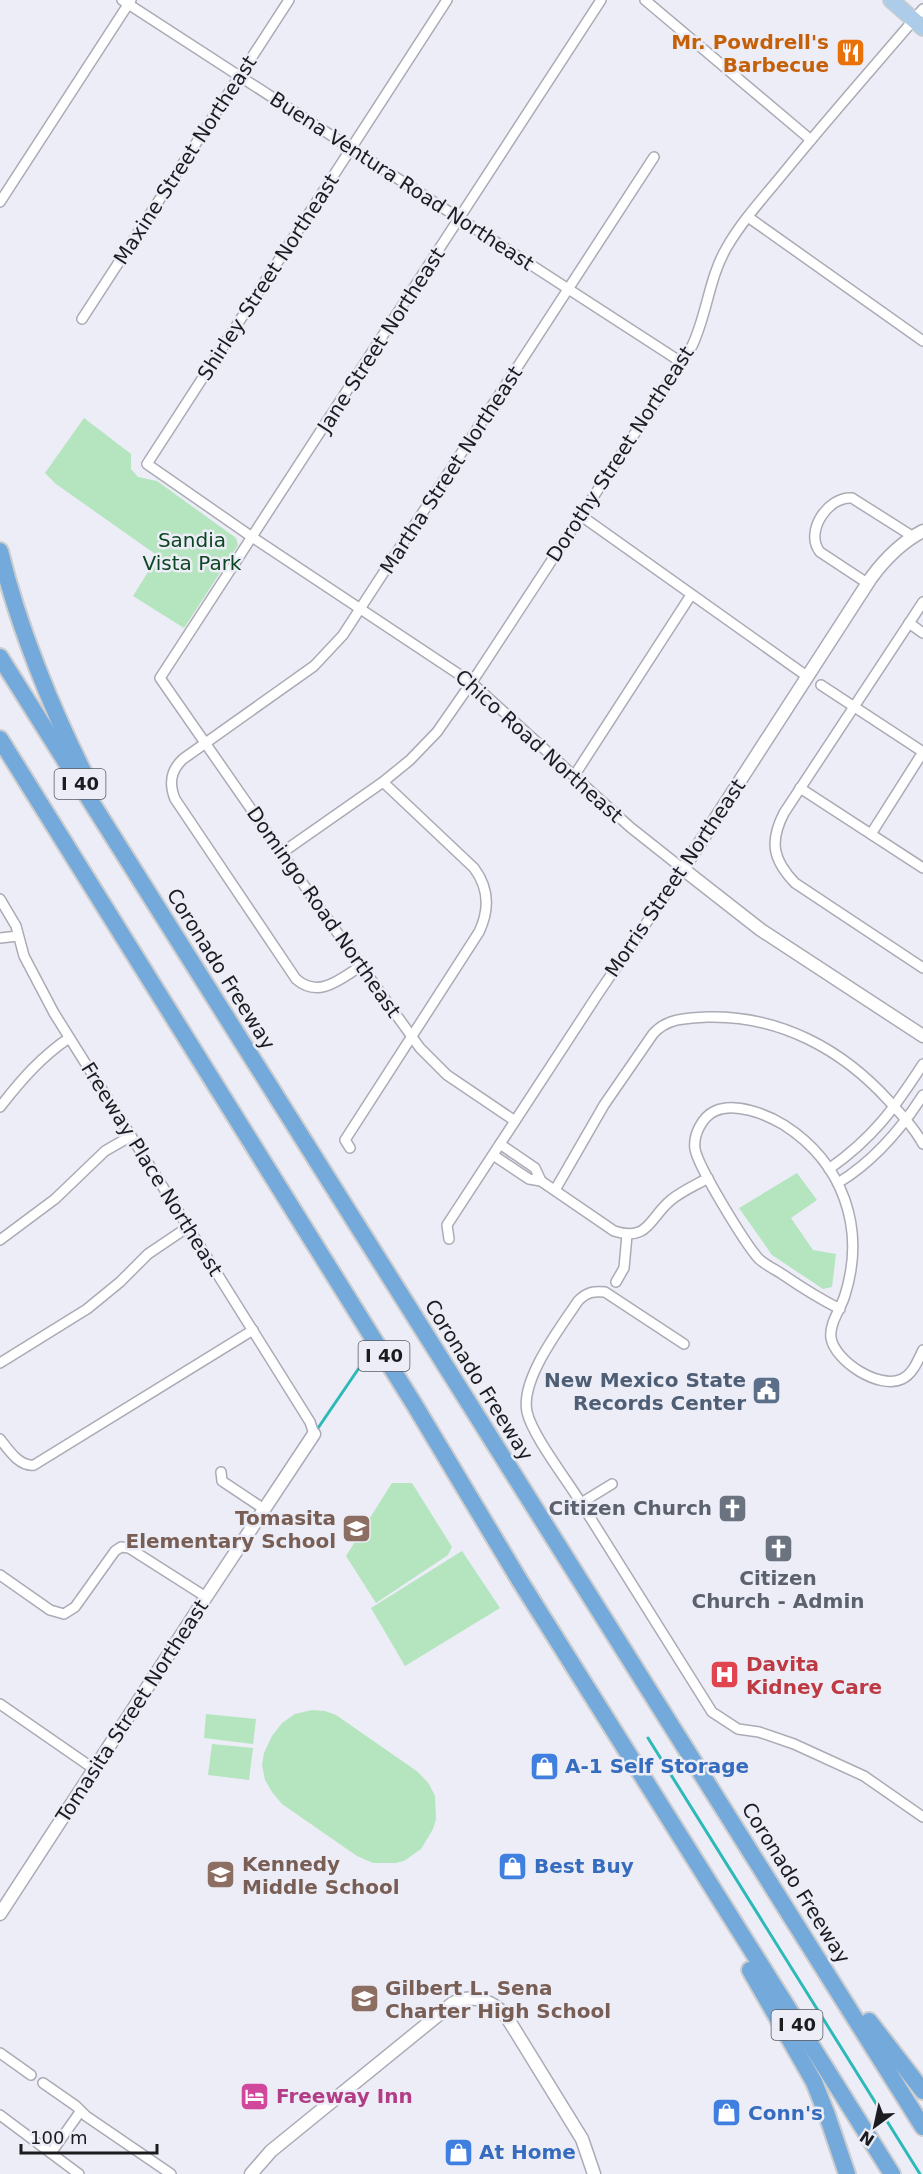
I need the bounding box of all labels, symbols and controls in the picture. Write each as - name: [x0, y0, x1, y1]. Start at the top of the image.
- place label: Mr. Powdrell's Barbecue: [671, 30, 829, 77]
- restaurant icon: Mr. Powdrell's Barbecue: [834, 37, 866, 69]
- street label: Maxine Street Northeast: [108, 51, 262, 269]
- street label: Buena Ventura Road Northeast: [266, 87, 539, 276]
- street label: Shirley Street Northeast: [192, 169, 344, 385]
- street label: Jane Street Northeast: [311, 243, 450, 439]
- street label: Dorothy Street Northeast: [541, 342, 699, 566]
- street label: Martha Street Northeast: [375, 362, 527, 578]
- park label: Sandia Vista Park: [143, 528, 242, 575]
- street label: Chico Road Northeast: [450, 664, 628, 828]
- road number: I 40: [54, 769, 106, 799]
- street label: Morris Street Northeast: [600, 774, 750, 982]
- street label: Domingo Road Northeast: [242, 802, 406, 1022]
- street label: Coronado Freeway: [162, 884, 280, 1054]
- street label: Freeway Place Northeast: [76, 1058, 228, 1280]
- street label: Coronado Freeway: [420, 1295, 538, 1465]
- road number: I 40: [358, 1341, 410, 1371]
- place label: New Mexico State Records Center: [544, 1368, 746, 1415]
- public building icon: New Mexico State Records Center: [751, 1375, 783, 1407]
- church icon: Citizen Church: [717, 1492, 749, 1524]
- place label: Citizen Church: [549, 1496, 712, 1520]
- place label: Tomasita Elementary School: [126, 1506, 336, 1553]
- school or university icon: Tomasita Elementary School: [341, 1513, 373, 1545]
- church icon: Citizen Church - Admin: [762, 1532, 794, 1564]
- place label: Citizen Church - Admin: [691, 1566, 865, 1613]
- street label: Tomasita Street Northeast: [50, 1595, 213, 1828]
- place label: Davita Kidney Care: [746, 1652, 882, 1699]
- hospital icon: Davita Kidney Care: [709, 1659, 741, 1691]
- shop icon: A-1 Self Storage: [528, 1750, 560, 1782]
- place label: A-1 Self Storage: [565, 1754, 749, 1778]
- street label: Coronado Freeway: [737, 1798, 855, 1968]
- shop icon: Best Buy: [497, 1850, 529, 1882]
- place label: Kennedy Middle School: [242, 1852, 400, 1899]
- place label: Best Buy: [534, 1854, 634, 1878]
- school or university icon: Kennedy Middle School: [205, 1859, 237, 1891]
- place label: Gilbert L. Sena Charter High School: [385, 1976, 611, 2023]
- school or university icon: Gilbert L. Sena Charter High School: [348, 1983, 380, 2015]
- road number: I 40: [772, 2010, 822, 2040]
- hotel icon: Freeway Inn: [239, 2080, 271, 2112]
- place label: Freeway Inn: [276, 2084, 413, 2108]
- north arrow: [845, 2096, 905, 2156]
- shop icon: Conn's: [711, 2097, 743, 2129]
- place label: Conn's: [748, 2101, 823, 2125]
- scale bar: [21, 2117, 158, 2155]
- text: 100 m: [30, 2127, 88, 2148]
- text: N: [856, 2127, 878, 2150]
- shop icon: At Home: [442, 2136, 474, 2168]
- place label: At Home: [479, 2140, 576, 2164]

